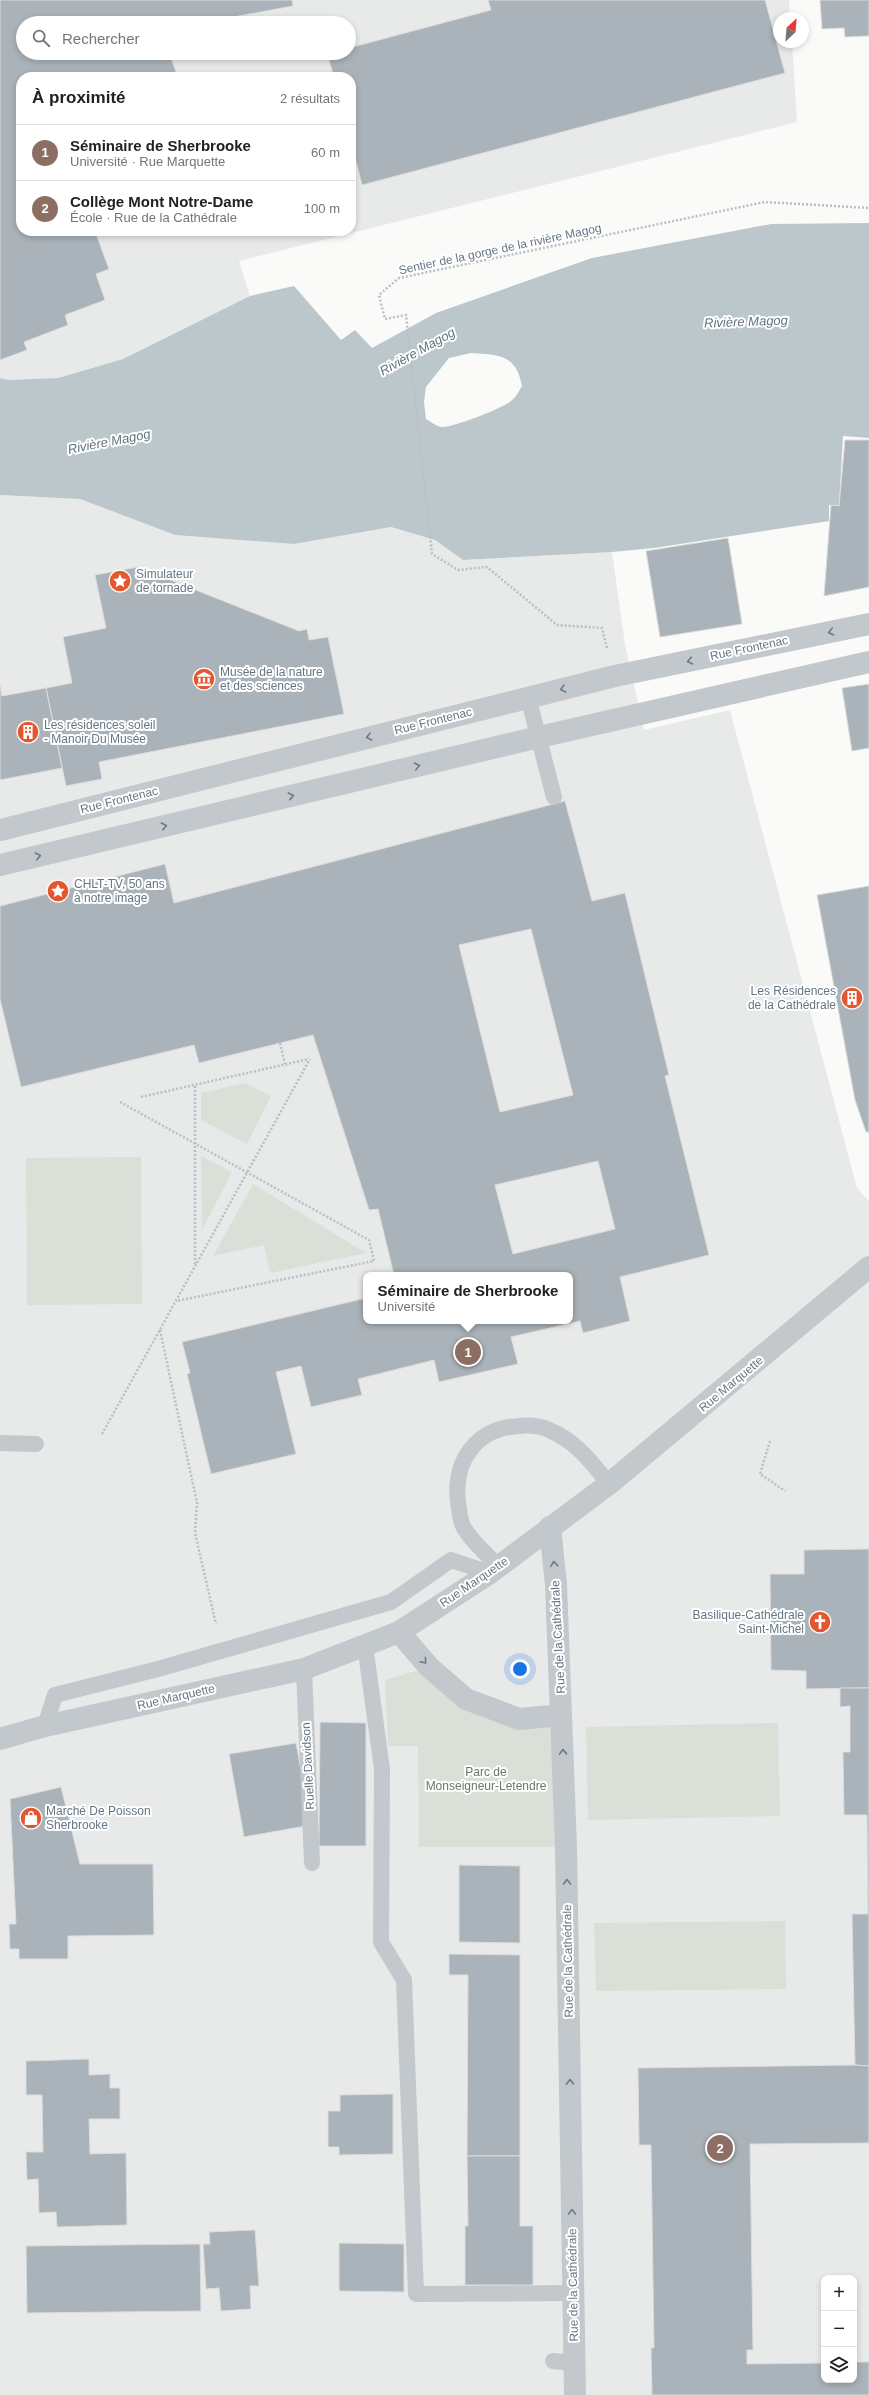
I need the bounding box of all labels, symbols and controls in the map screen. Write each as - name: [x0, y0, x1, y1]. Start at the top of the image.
- north arrow: [773, 12, 809, 48]
- search box: [16, 16, 356, 60]
- icon: search: [30, 27, 52, 49]
- text: Rechercher: [62, 30, 140, 47]
- text: À proximité: [32, 88, 126, 107]
- text: 2 résultats: [280, 91, 340, 106]
- text: Séminaire de Sherbrooke: [70, 137, 251, 154]
- text: 1: [41, 145, 49, 160]
- text: 60 m: [311, 145, 340, 160]
- text: Université · Rue Marquette: [70, 154, 225, 169]
- text: Collège Mont Notre-Dame: [70, 193, 253, 210]
- text: 2: [41, 201, 49, 216]
- text: 100 m: [304, 201, 340, 216]
- text: École · Rue de la Cathédrale: [70, 210, 237, 225]
- street label: Sentier de la gorge de la rivière Magog: [397, 221, 603, 277]
- water label: Rivière Magog: [704, 313, 789, 330]
- water label: Rivière Magog: [377, 324, 458, 378]
- water label: Rivière Magog: [67, 426, 152, 457]
- place label: Simulateur de tornade: [136, 567, 194, 595]
- place icon: Simulateur de tornade: [107, 568, 133, 594]
- one-way arrow: [828, 627, 834, 635]
- street label: Rue Frontenac: [709, 633, 789, 663]
- one-way arrow: [687, 656, 693, 664]
- place label: Musée de la nature et des sciences: [220, 665, 323, 693]
- museum icon: Musée de la nature et des sciences: [191, 666, 217, 692]
- one-way arrow: [560, 684, 566, 692]
- street label: Rue Frontenac: [393, 705, 473, 737]
- place label: Les résidences soleil - Manoir Du Musée: [44, 718, 155, 746]
- building icon: Les résidences soleil - Manoir Du Musée: [15, 719, 41, 745]
- one-way arrow: [366, 732, 373, 741]
- one-way arrow: [414, 762, 420, 770]
- street label: Rue Frontenac: [79, 784, 159, 816]
- one-way arrow: [288, 792, 294, 800]
- one-way arrow: [161, 822, 168, 831]
- one-way arrow: [35, 853, 41, 861]
- place label: CHLT-TV, 50 ans à notre image: [74, 877, 165, 905]
- place icon: CHLT-TV, 50 ans à notre image: [45, 878, 71, 904]
- place label: Les Résidences de la Cathédrale: [748, 984, 836, 1012]
- building icon: Les Résidences de la Cathédrale: [839, 985, 865, 1011]
- popup: [363, 1272, 573, 1324]
- text: Séminaire de Sherbrooke: [378, 1282, 558, 1299]
- text: Université: [378, 1299, 435, 1314]
- pin: 1: [455, 1337, 481, 1367]
- street label: Rue Marquette: [696, 1353, 766, 1415]
- street label: Rue Marquette: [437, 1554, 511, 1610]
- one-way arrow: [549, 1561, 558, 1567]
- street label: Rue de la Cathédrale: [548, 1580, 568, 1694]
- place label: Basilique-Cathédrale Saint-Michel: [693, 1608, 804, 1636]
- church icon: Basilique-Cathédrale Saint-Michel: [807, 1609, 833, 1635]
- one-way arrow: [420, 1657, 427, 1664]
- your location: [510, 1659, 530, 1679]
- street label: Rue Marquette: [136, 1681, 217, 1713]
- street label: Ruelle Davidson: [299, 1722, 317, 1810]
- one-way arrow: [558, 1749, 567, 1755]
- park label: Parc de Monseigneur-Letendre: [426, 1765, 547, 1793]
- place label: Marché De Poisson Sherbrooke: [46, 1804, 151, 1832]
- shop icon: Marché De Poisson Sherbrooke: [18, 1805, 44, 1831]
- one-way arrow: [563, 1879, 571, 1885]
- street label: Rue de la Cathédrale: [560, 1904, 576, 2018]
- one-way arrow: [566, 2079, 574, 2085]
- pin: 2: [707, 2133, 733, 2163]
- one-way arrow: [568, 2209, 576, 2215]
- street label: Rue de la Cathédrale: [565, 2228, 581, 2342]
- map controls: [821, 2275, 857, 2383]
- button: +: [821, 2275, 857, 2311]
- button: −: [821, 2311, 857, 2347]
- button: layers: [821, 2347, 857, 2383]

